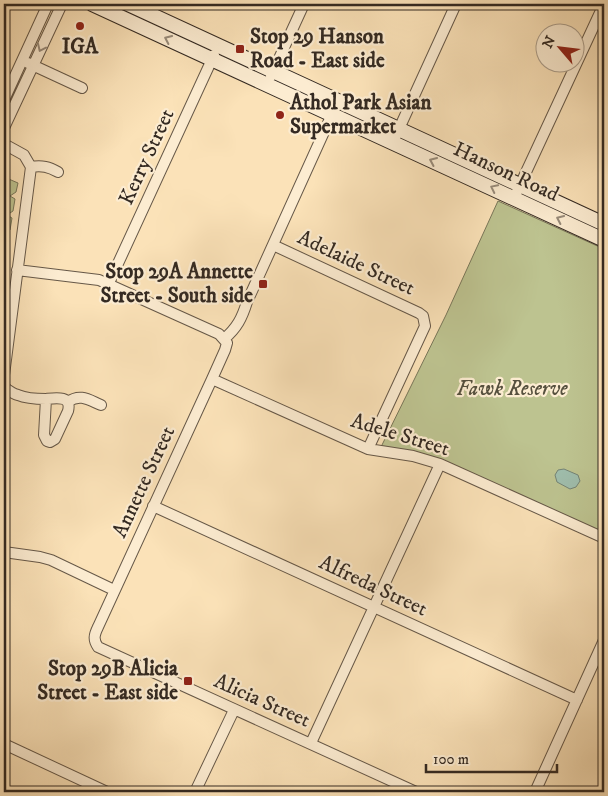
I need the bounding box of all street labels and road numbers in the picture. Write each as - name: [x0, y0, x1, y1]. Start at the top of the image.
- street label: Kerry Street: [113, 105, 181, 209]
- street label: Hanson Road: [449, 136, 563, 208]
- street label: Adelaide Street: [293, 224, 419, 302]
- street label: Adele Street: [348, 408, 453, 462]
- street label: Annette Street: [107, 422, 181, 542]
- street label: Alfreda Street: [315, 550, 432, 623]
- street label: Alicia Street: [210, 668, 314, 734]

